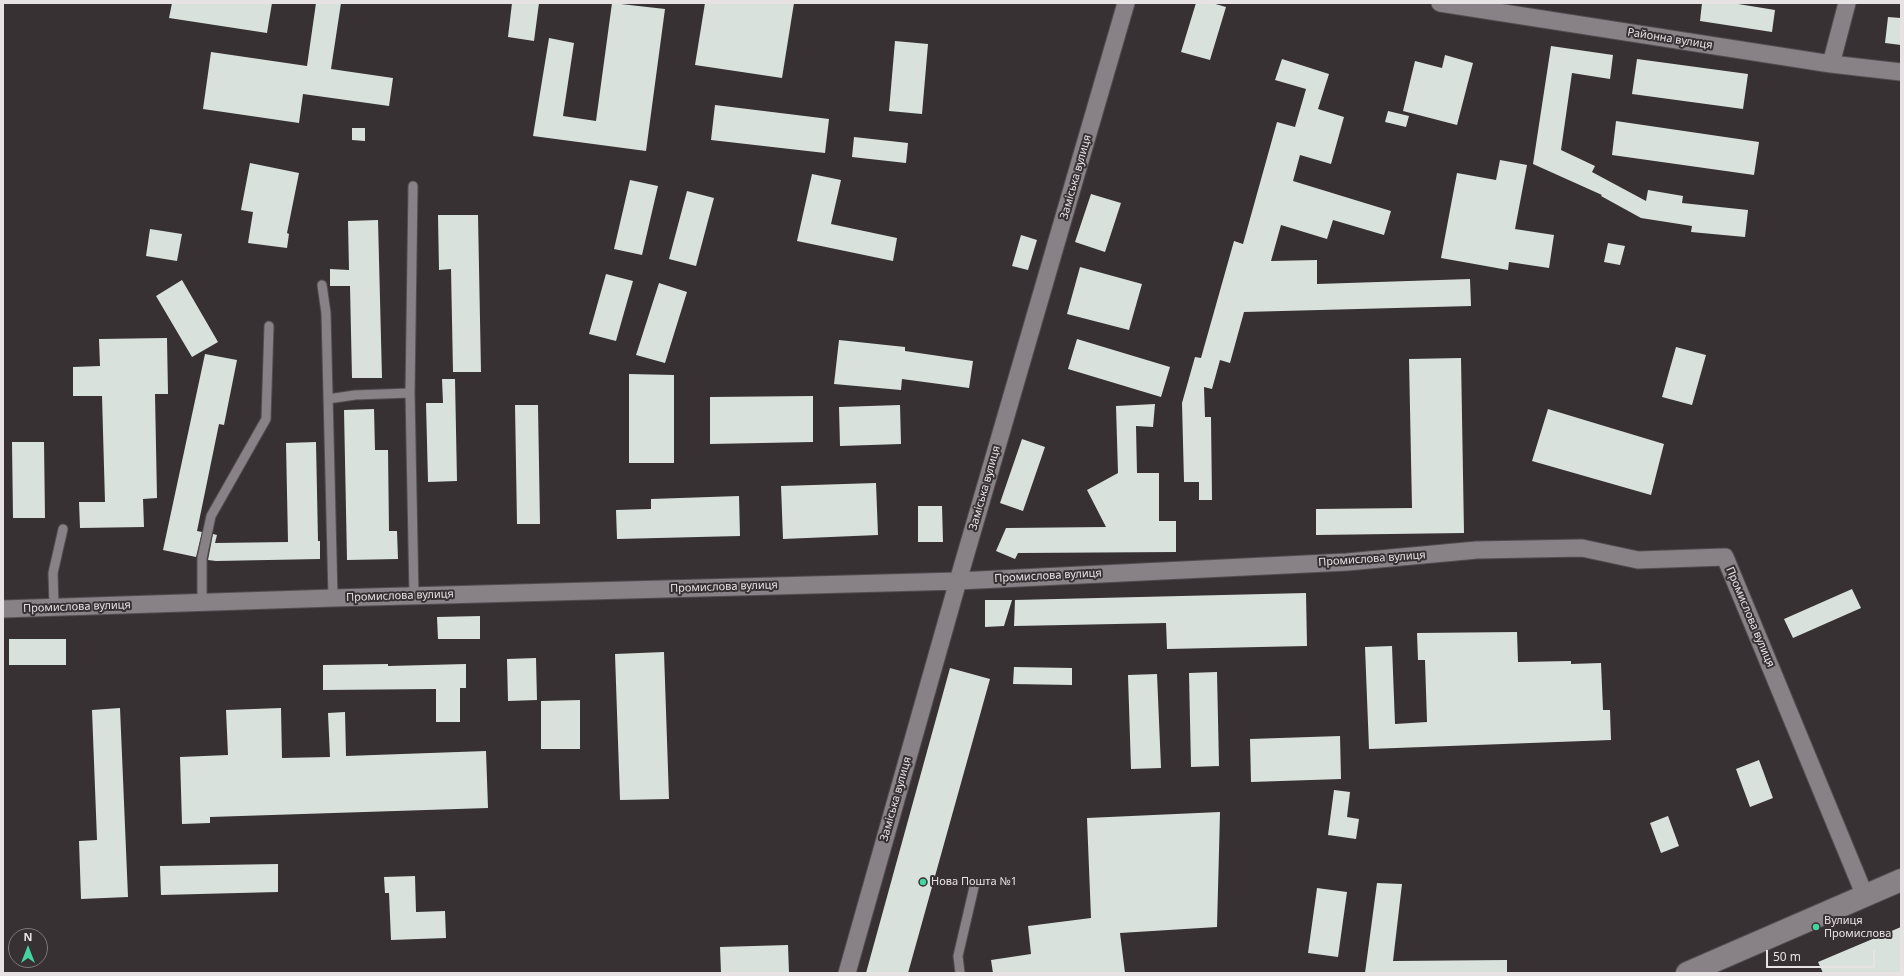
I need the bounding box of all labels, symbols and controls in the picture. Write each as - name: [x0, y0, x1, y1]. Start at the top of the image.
- street label: Районна вулиця: [1627, 26, 1713, 52]
- street label: Заміська вулиця: [1058, 133, 1094, 221]
- street label: Заміська вулиця: [967, 444, 1003, 532]
- street label: Промислова вулиця: [1318, 549, 1426, 569]
- street label: Промислова вулиця: [1723, 565, 1777, 669]
- street label: Промислова вулиця: [994, 567, 1102, 585]
- street label: Промислова вулиця: [670, 579, 778, 595]
- street label: Промислова вулиця: [346, 588, 454, 604]
- street label: Промислова вулиця: [23, 599, 131, 615]
- street label: Заміська вулиця: [878, 755, 914, 843]
- place label: Нова Пошта №1: [931, 875, 1017, 889]
- marker: Нова Пошта №1: [918, 877, 928, 887]
- place label: Вулиця Промислова: [1824, 914, 1891, 940]
- marker: Вулиця Промислова: [1811, 922, 1821, 932]
- north arrow: [8, 928, 48, 968]
- text: N: [24, 929, 32, 944]
- scale bar: [1768, 942, 1877, 968]
- text: 50 m: [1773, 948, 1801, 965]

